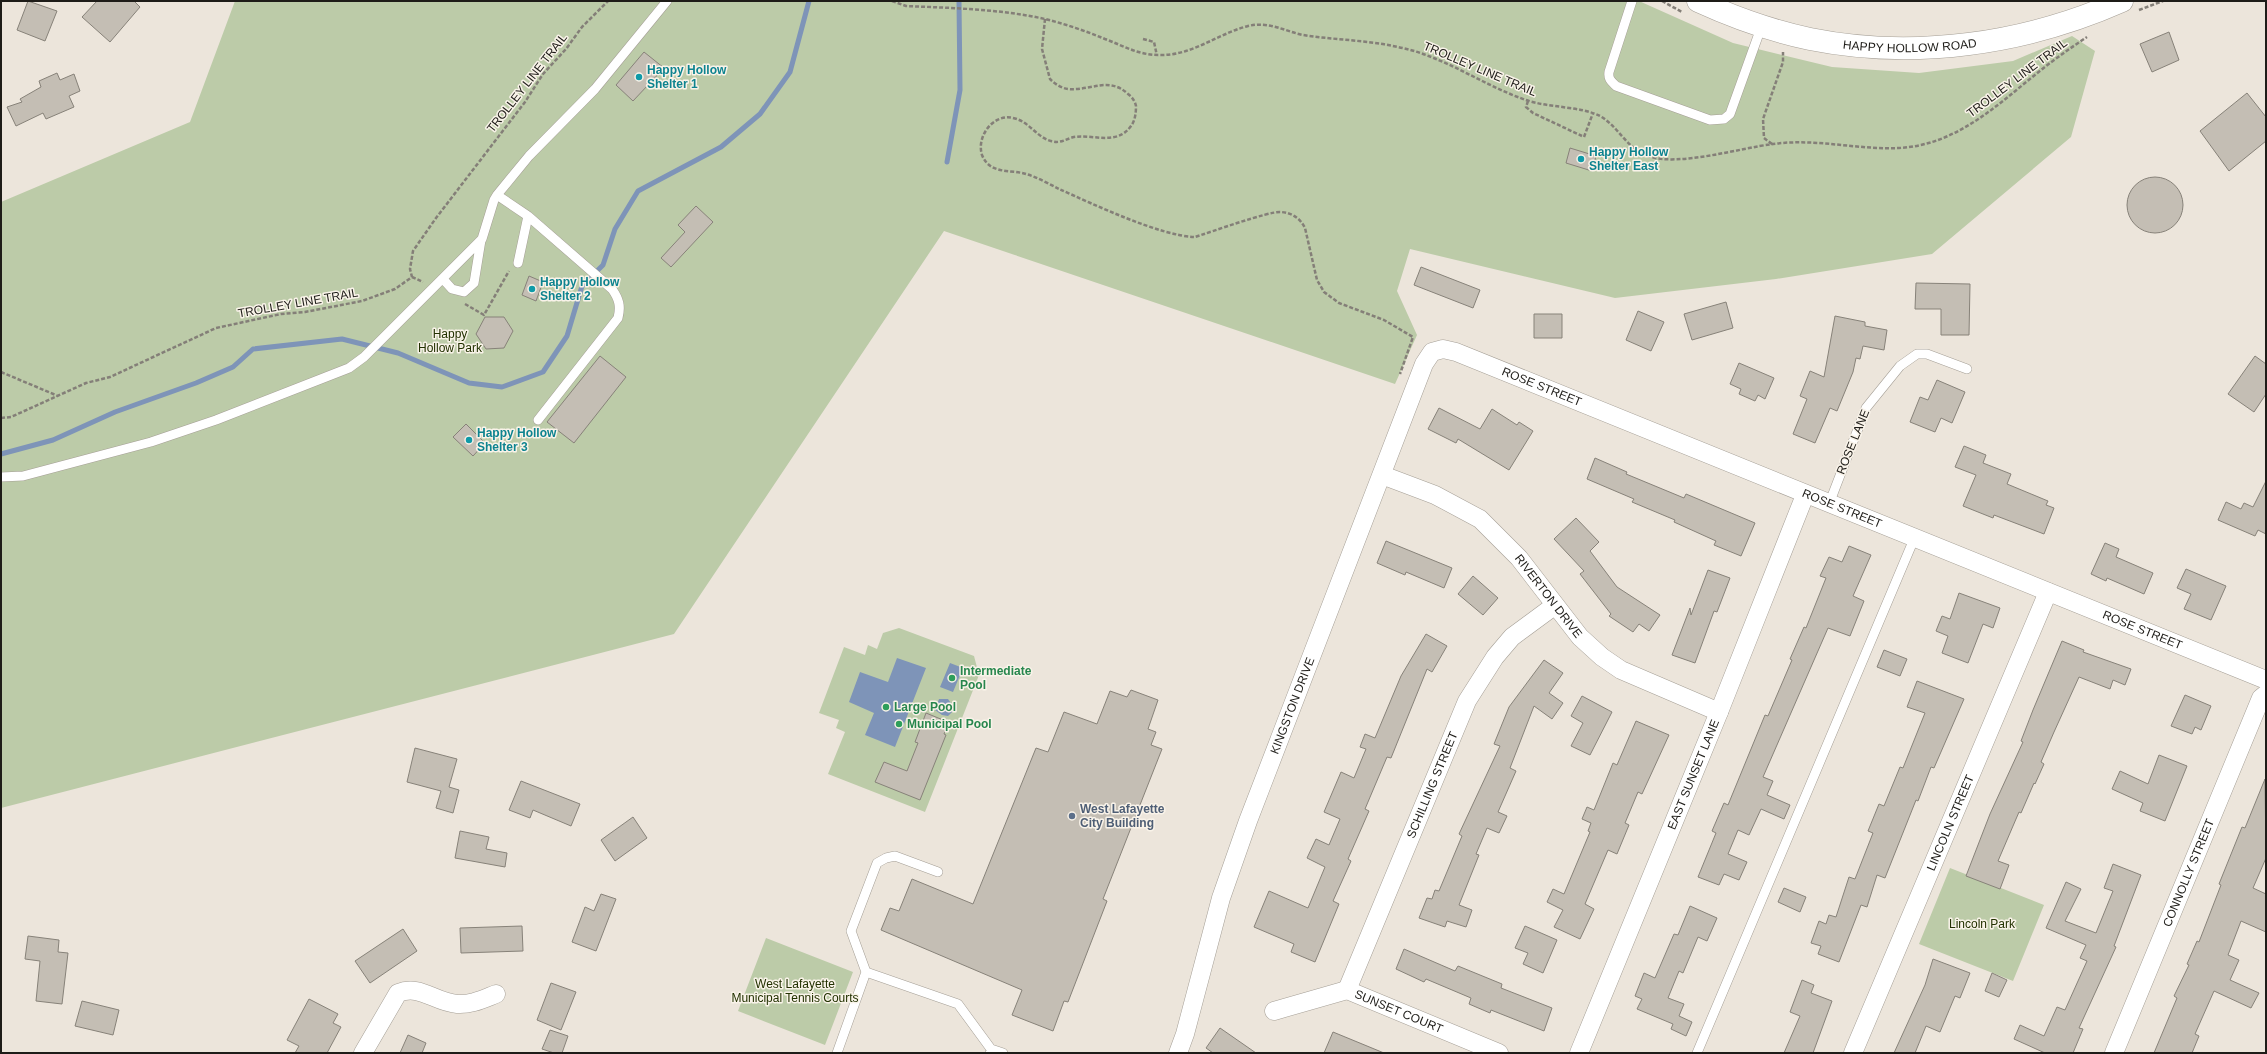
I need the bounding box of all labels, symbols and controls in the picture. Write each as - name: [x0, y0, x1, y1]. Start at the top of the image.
- street label: TROLLEY LINE TRAIL: [484, 31, 570, 135]
- street label: HAPPY HOLLOW ROAD: [1842, 36, 1978, 55]
- street label: TROLLEY LINE TRAIL: [1964, 36, 2070, 120]
- street label: TROLLEY LINE TRAIL: [1421, 39, 1539, 99]
- place label: Happy Hollow Shelter 1: [647, 63, 727, 91]
- marker: Happy Hollow Shelter 1: [634, 72, 644, 82]
- place label: Happy Hollow Shelter East: [1589, 145, 1669, 173]
- marker: Happy Hollow Shelter East: [1576, 154, 1586, 164]
- place label: Happy Hollow Shelter 2: [540, 275, 620, 303]
- marker: Happy Hollow Shelter 2: [527, 284, 537, 294]
- street label: TROLLEY LINE TRAIL: [237, 285, 359, 320]
- park label: Happy Hollow Park: [418, 327, 483, 355]
- street label: ROSE STREET: [1500, 364, 1584, 409]
- street label: ROSE LANE: [1834, 408, 1872, 476]
- place label: Happy Hollow Shelter 3: [477, 426, 557, 454]
- marker: Happy Hollow Shelter 3: [464, 435, 474, 445]
- street label: ROSE STREET: [1800, 486, 1885, 531]
- street label: RIVERTON DRIVE: [1512, 552, 1585, 641]
- street label: ROSE STREET: [2101, 608, 2185, 653]
- street label: KINGSTON DRIVE: [1267, 655, 1317, 756]
- place label: Intermediate Pool: [960, 664, 1032, 692]
- marker: Intermediate Pool: [947, 673, 957, 683]
- place label: Large Pool: [894, 700, 956, 714]
- marker: Large Pool: [881, 702, 891, 712]
- place label: Municipal Pool: [907, 717, 992, 731]
- street label: EAST SUNSET LANE: [1664, 717, 1722, 832]
- marker: Municipal Pool: [894, 719, 904, 729]
- street label: SCHILLING STREET: [1404, 729, 1461, 840]
- street label: LINCOLN STREET: [1924, 772, 1977, 873]
- place label: West Lafayette City Building: [1080, 802, 1165, 830]
- marker: West Lafayette City Building: [1067, 811, 1077, 821]
- street label: CONNOLLY STREET: [2160, 816, 2217, 929]
- park label: Lincoln Park: [1949, 917, 2016, 931]
- park label: West Lafayette Municipal Tennis Courts: [731, 977, 859, 1005]
- street label: SUNSET COURT: [1353, 987, 1446, 1036]

